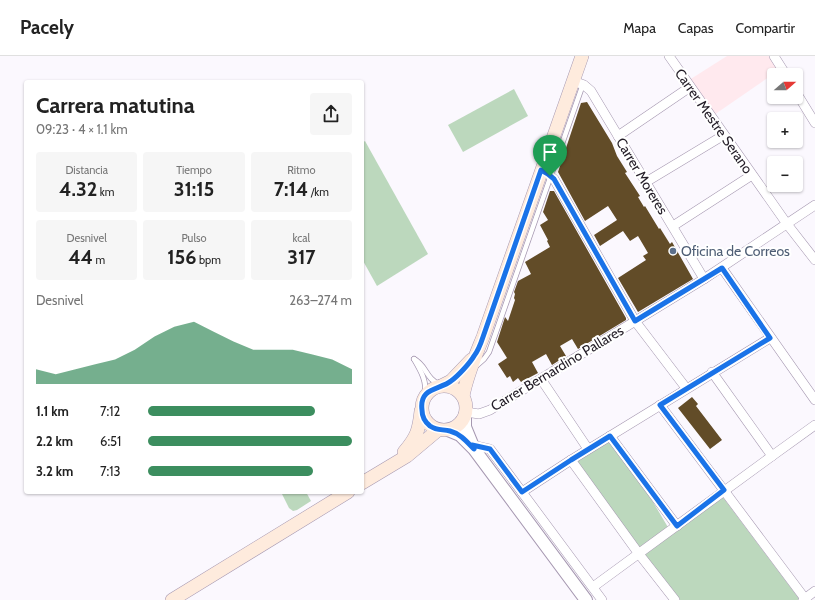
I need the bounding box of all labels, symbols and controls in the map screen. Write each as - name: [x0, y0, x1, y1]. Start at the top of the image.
- text: Pacely: [20, 16, 74, 39]
- text: Mapa: [623, 19, 656, 37]
- text: Capas: [678, 19, 714, 37]
- text: Compartir: [736, 19, 795, 37]
- street label: Carrer Mestre Serano: [671, 65, 757, 177]
- north arrow: [767, 68, 803, 104]
- map controls: [767, 68, 803, 192]
- text: Carrera matutina: [36, 92, 195, 119]
- button: share: [310, 93, 352, 135]
- button: +: [767, 112, 803, 148]
- text: 09:23 · 4 × 1.1 km: [36, 121, 128, 137]
- street label: Carrer Moreres: [612, 134, 672, 218]
- pin: [533, 135, 567, 176]
- icon: arrive: [539, 141, 561, 163]
- button: −: [767, 156, 803, 192]
- text: Distancia: [65, 163, 108, 177]
- text: Tiempo: [176, 163, 212, 177]
- text: Ritmo: [287, 163, 315, 177]
- text: 4.32: [59, 177, 97, 201]
- text: 31:15: [174, 177, 214, 201]
- text: 7:14: [274, 177, 308, 201]
- text: km: [97, 185, 114, 199]
- text: /km: [308, 185, 329, 199]
- text: Desnivel: [67, 231, 107, 245]
- text: Pulso: [181, 231, 207, 245]
- text: kcal: [293, 231, 310, 245]
- place label: Oficina de Correos: [681, 242, 790, 260]
- text: 44: [68, 245, 93, 269]
- text: 156: [167, 245, 197, 269]
- text: 317: [287, 245, 316, 269]
- marker: Oficina de Correos: [668, 246, 678, 256]
- text: m: [93, 253, 105, 267]
- text: bpm: [197, 253, 221, 267]
- text: Desnivel: [36, 292, 83, 308]
- text: 263–274 m: [289, 292, 352, 308]
- street label: Carrer Bernardino Pallares: [487, 321, 627, 415]
- text: 1.1 km: [36, 403, 69, 419]
- text: 7:12: [100, 403, 120, 419]
- text: 2.2 km: [36, 433, 73, 449]
- text: 6:51: [100, 433, 121, 449]
- text: 3.2 km: [36, 463, 73, 479]
- text: 7:13: [100, 463, 121, 479]

